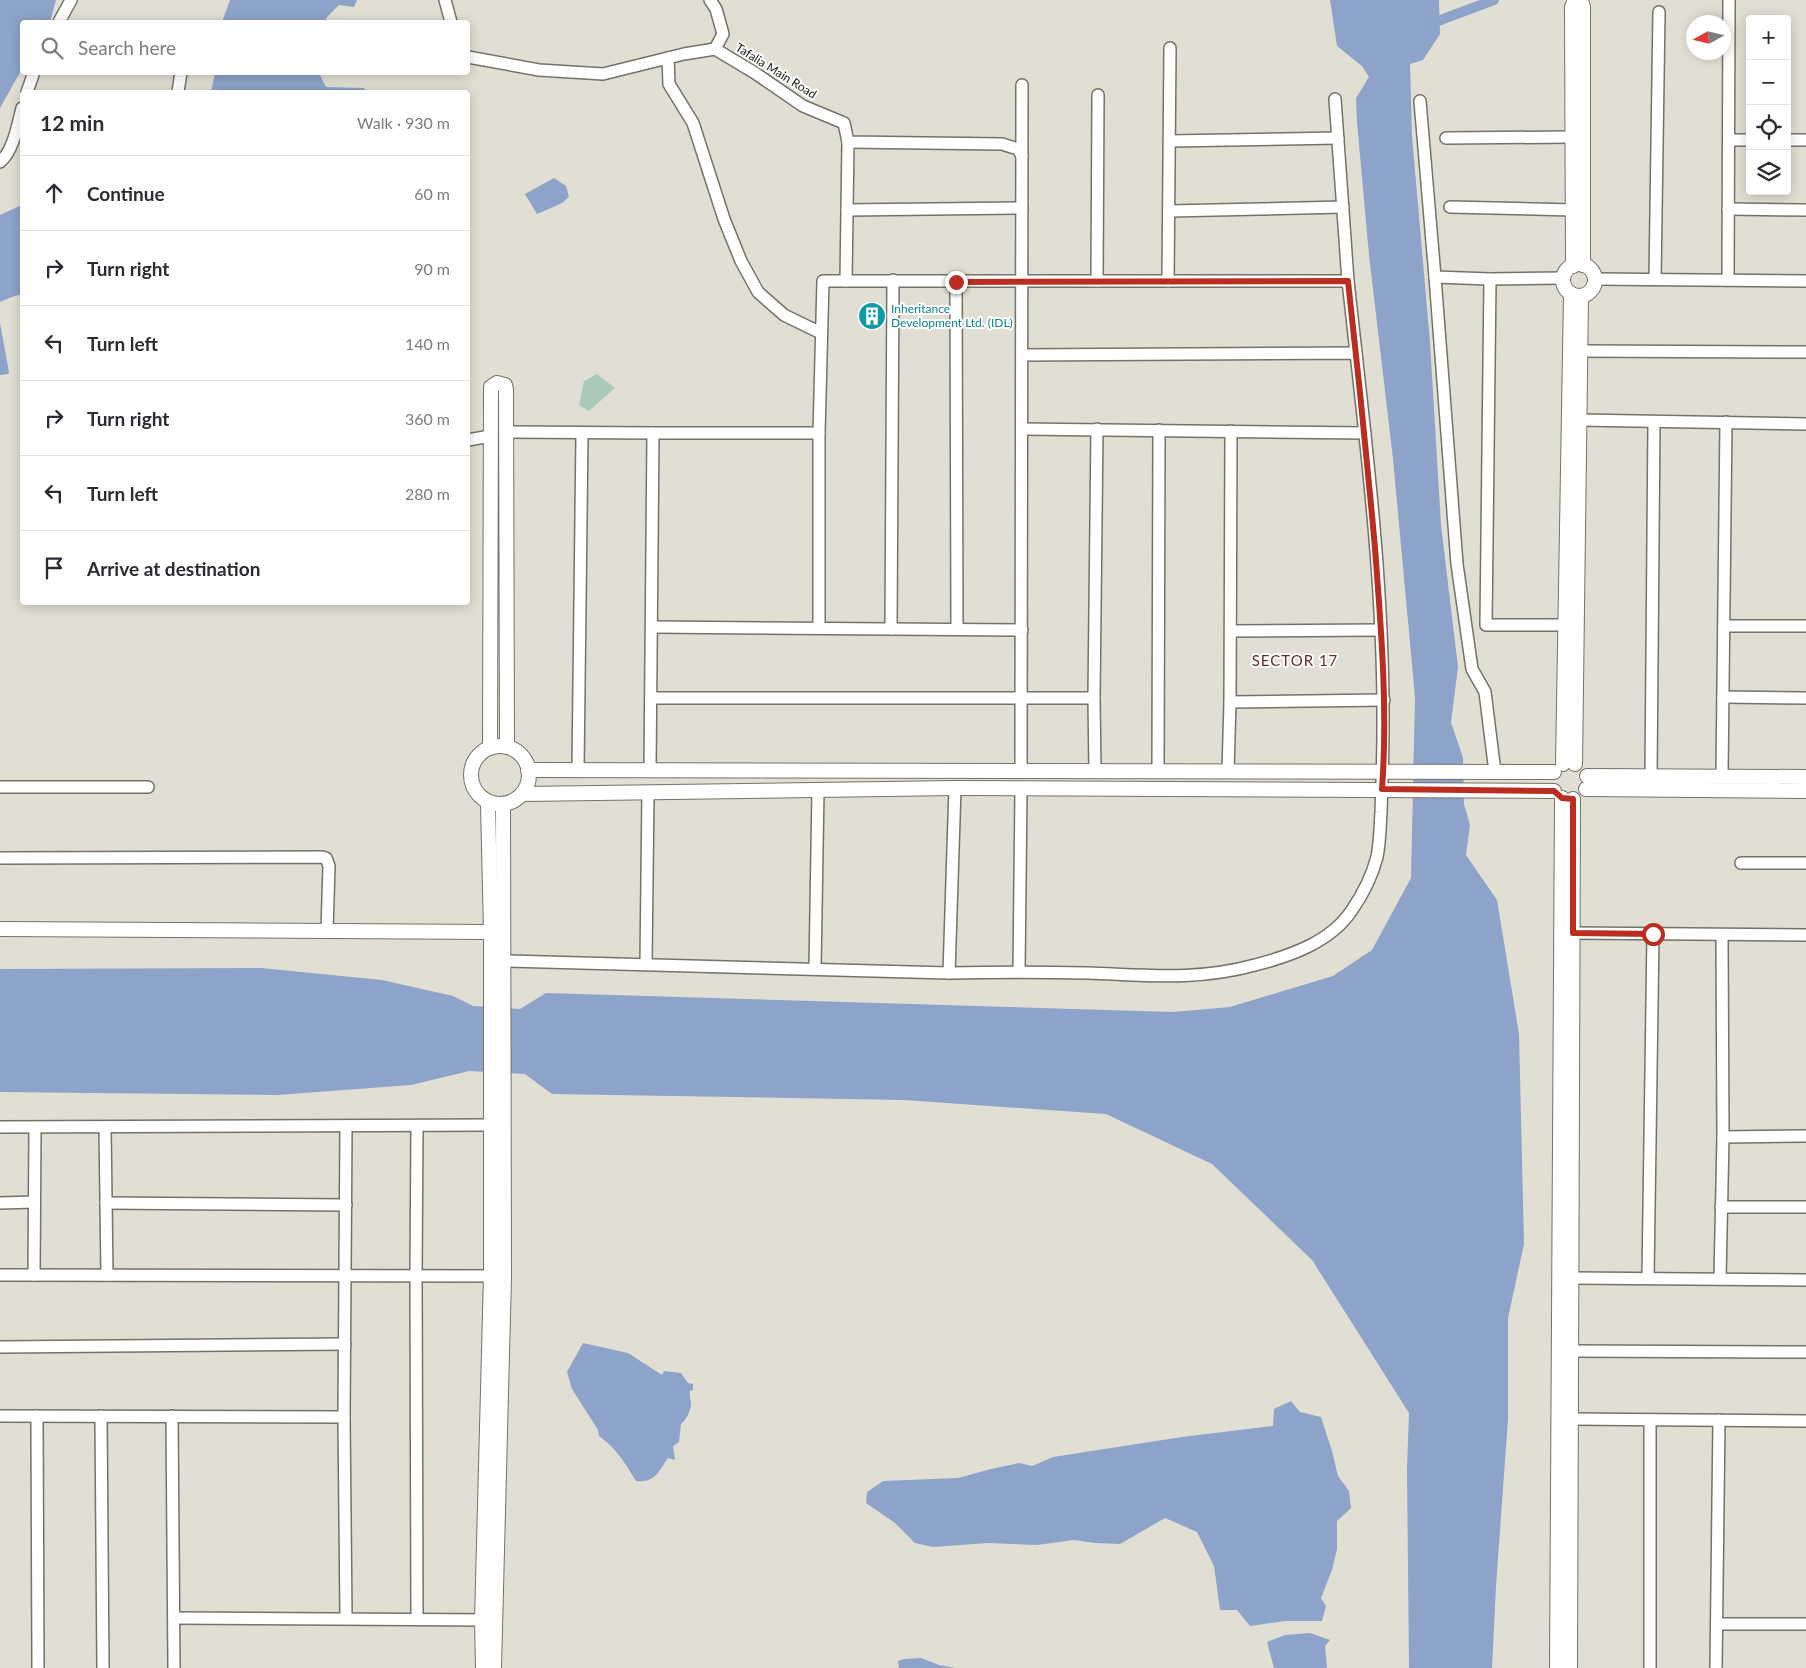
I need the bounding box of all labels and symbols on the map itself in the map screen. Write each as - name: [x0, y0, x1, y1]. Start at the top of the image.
- north arrow: [1686, 15, 1731, 60]
- street label: Tafalia Main Road: [733, 40, 820, 101]
- route end: [945, 271, 968, 294]
- building icon: Inheritance Development Ltd. (IDL): [857, 301, 887, 331]
- place label: Inheritance Development Ltd. (IDL): [891, 301, 1013, 330]
- district label: SECTOR 17: [1252, 651, 1338, 669]
- route start: [1642, 923, 1665, 946]

